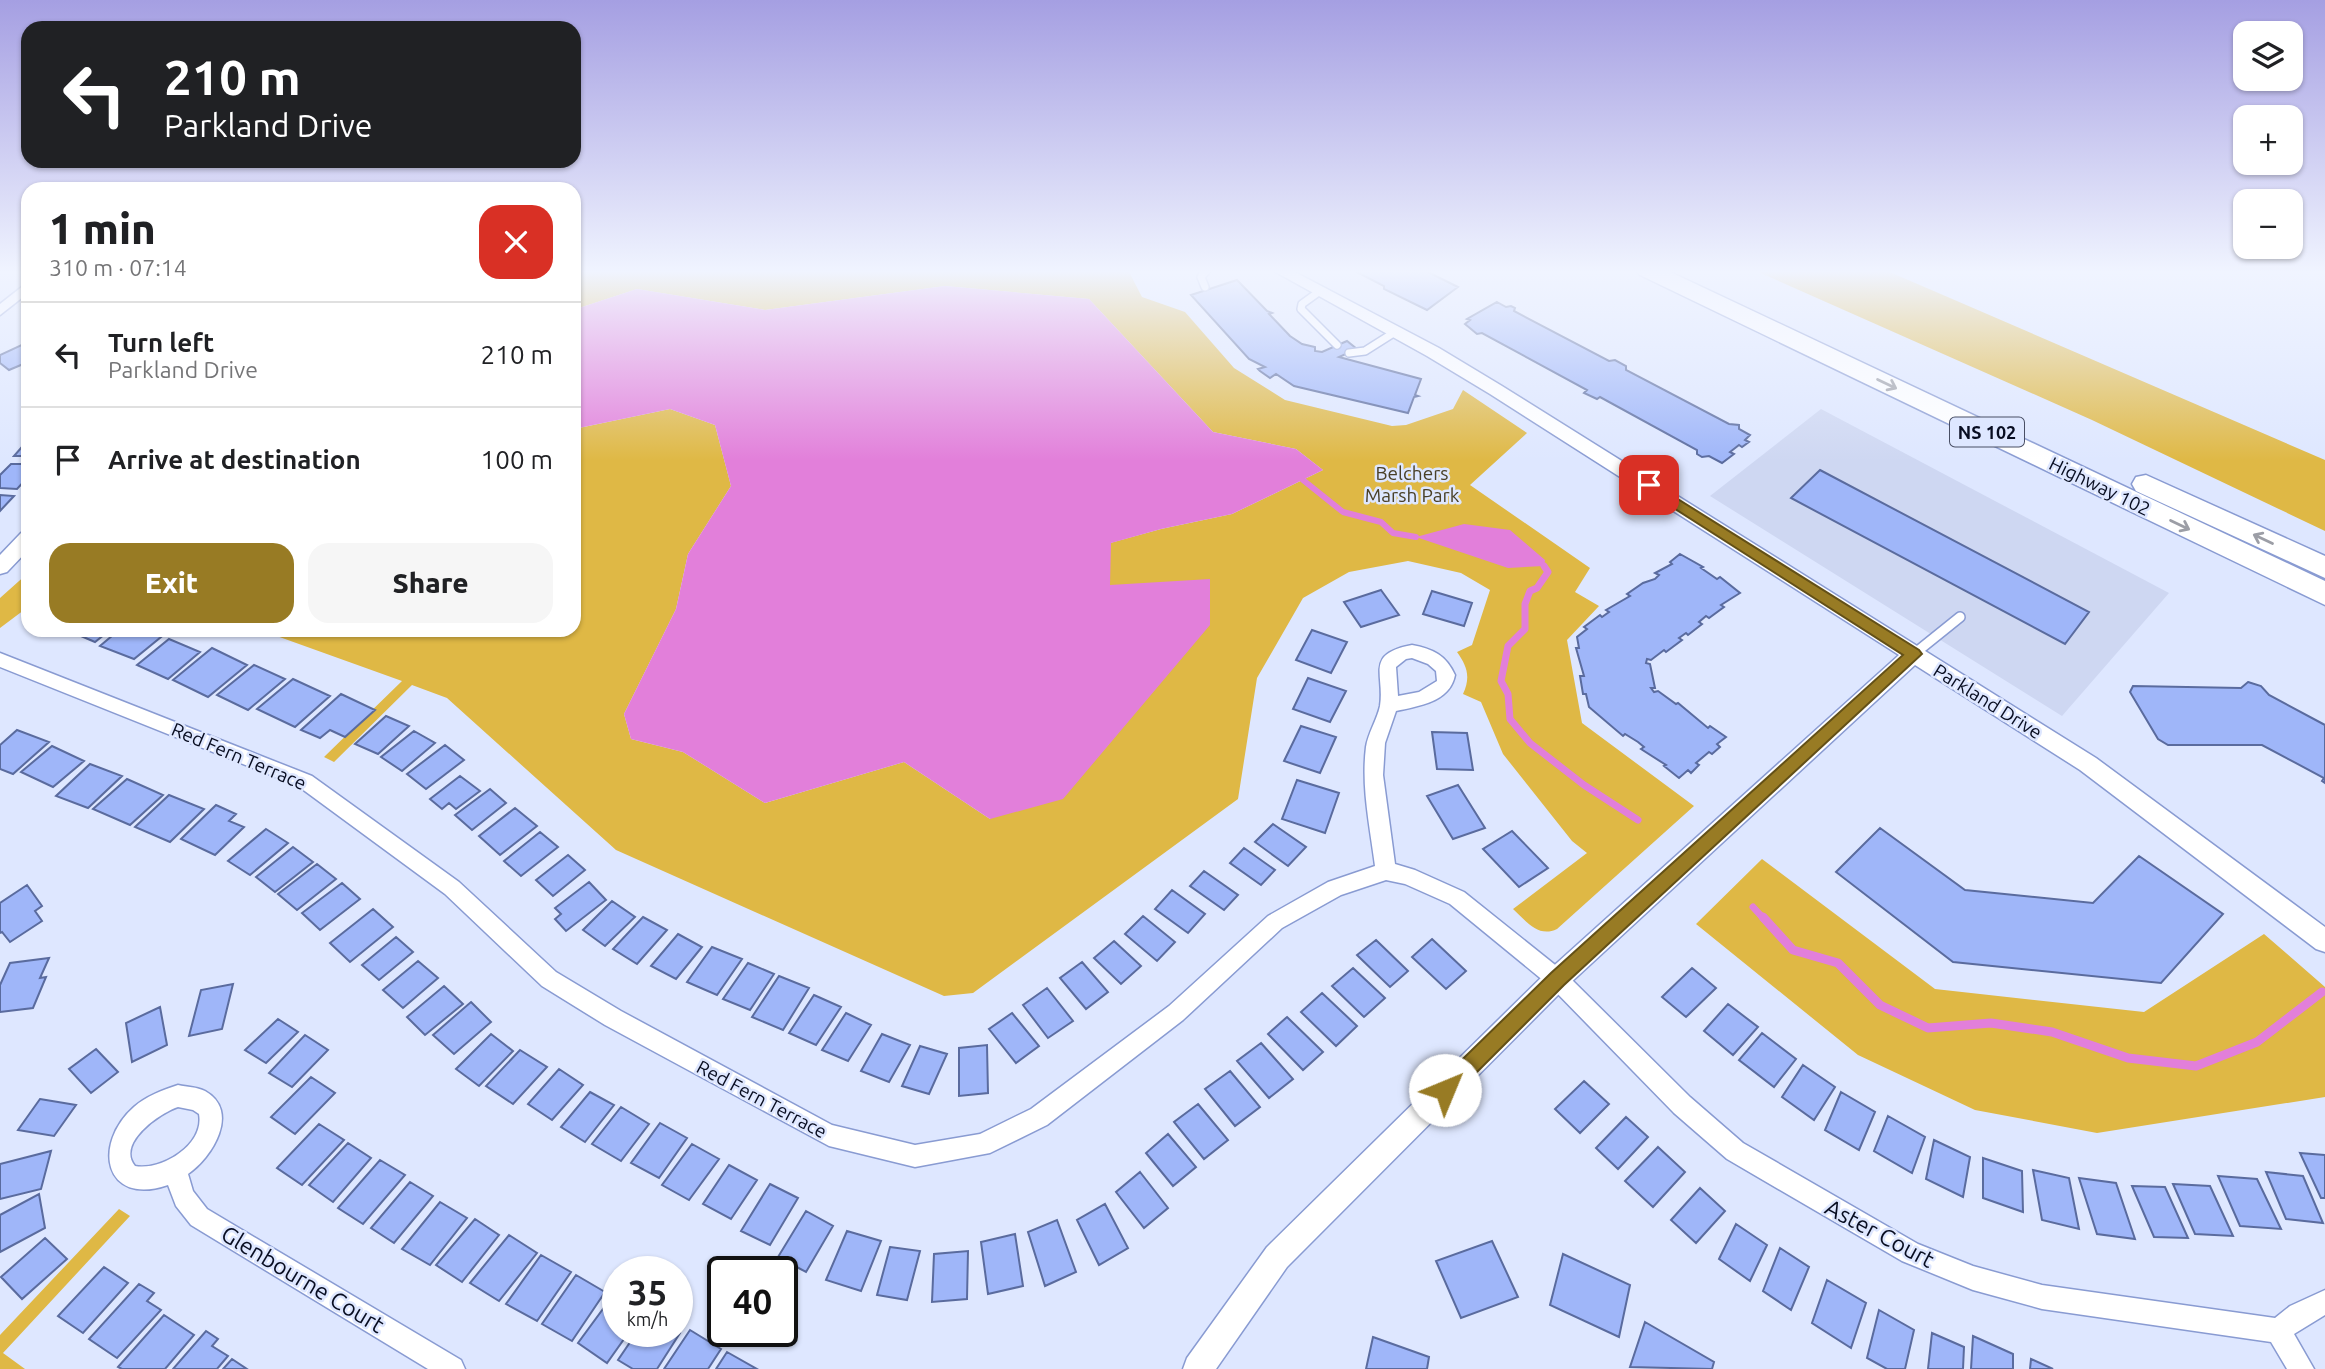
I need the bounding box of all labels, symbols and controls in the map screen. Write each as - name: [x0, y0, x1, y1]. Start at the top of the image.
- map controls: [2233, 21, 2303, 259]
- button: layers: [2233, 21, 2303, 91]
- icon: left: [49, 49, 140, 140]
- text: 210 m: [164, 49, 301, 104]
- button: +: [2233, 105, 2303, 175]
- text: Parkland Drive: [164, 107, 372, 143]
- button: −: [2233, 189, 2303, 259]
- text: 1 min: [49, 205, 156, 252]
- button: close: [479, 205, 553, 279]
- text: 310 m · 07:14: [49, 255, 187, 280]
- text: Turn left: [108, 328, 214, 357]
- icon: left: [49, 336, 87, 374]
- text: 210 m: [481, 340, 553, 369]
- text: Parkland Drive: [108, 357, 258, 382]
- one-way arrow: [1875, 378, 1897, 391]
- road number: NS 102: [1950, 418, 2024, 446]
- icon: arrive: [49, 441, 87, 479]
- text: Arrive at destination: [108, 445, 361, 474]
- text: 100 m: [481, 445, 553, 474]
- street label: Highway 102: [2046, 452, 2154, 520]
- pin: [1619, 455, 1679, 515]
- park label: Belchers Marsh Park: [1365, 462, 1460, 506]
- icon: arrive: [1630, 466, 1668, 504]
- one-way arrow: [2169, 518, 2190, 532]
- one-way arrow: [2253, 532, 2274, 546]
- button: Exit: [49, 543, 294, 623]
- button: Share: [308, 543, 553, 623]
- street label: Parkland Drive: [1930, 659, 2046, 743]
- street label: Red Fern Terrace: [168, 718, 310, 794]
- position arrow: [1408, 1053, 1482, 1127]
- street label: Red Fern Terrace: [693, 1055, 831, 1143]
- street label: Aster Court: [1821, 1194, 1939, 1272]
- street label: Glenbourne Court: [217, 1221, 389, 1337]
- speed limit sign: 40: [707, 1256, 798, 1347]
- text: 35: [628, 1272, 667, 1312]
- text: km/h: [627, 1309, 668, 1329]

